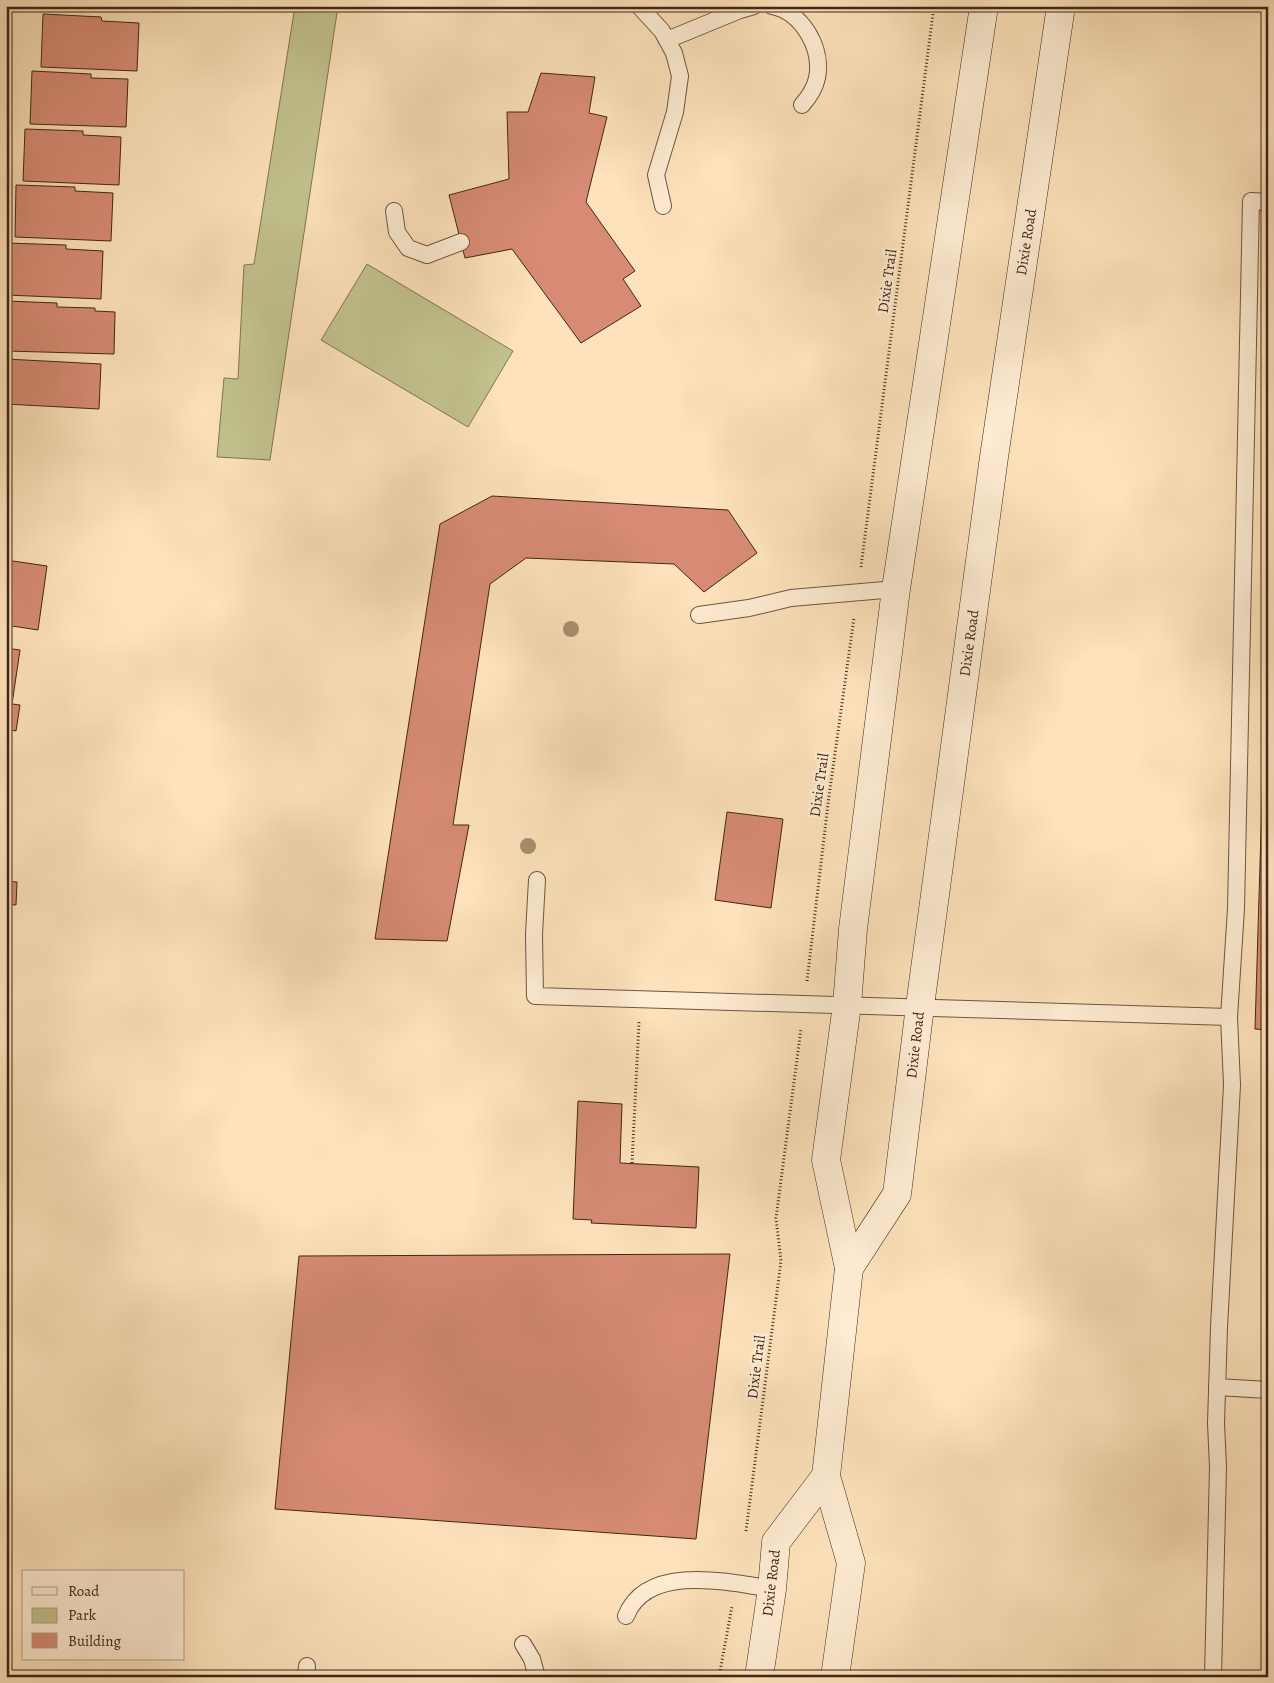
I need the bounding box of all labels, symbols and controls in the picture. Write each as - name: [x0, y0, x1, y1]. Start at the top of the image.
- street label: Dixie Road: [1011, 206, 1041, 277]
- street label: Dixie Trail: [873, 248, 901, 314]
- street label: Dixie Road: [954, 607, 984, 678]
- street label: Dixie Trail: [805, 752, 833, 818]
- street label: Dixie Road: [901, 1010, 929, 1080]
- street label: Dixie Trail: [742, 1334, 770, 1400]
- street label: Dixie Road: [757, 1548, 785, 1618]
- legend: [22, 1570, 185, 1660]
- text: Road: [68, 1581, 100, 1601]
- text: Park: [68, 1605, 97, 1625]
- text: Building: [68, 1631, 121, 1651]

